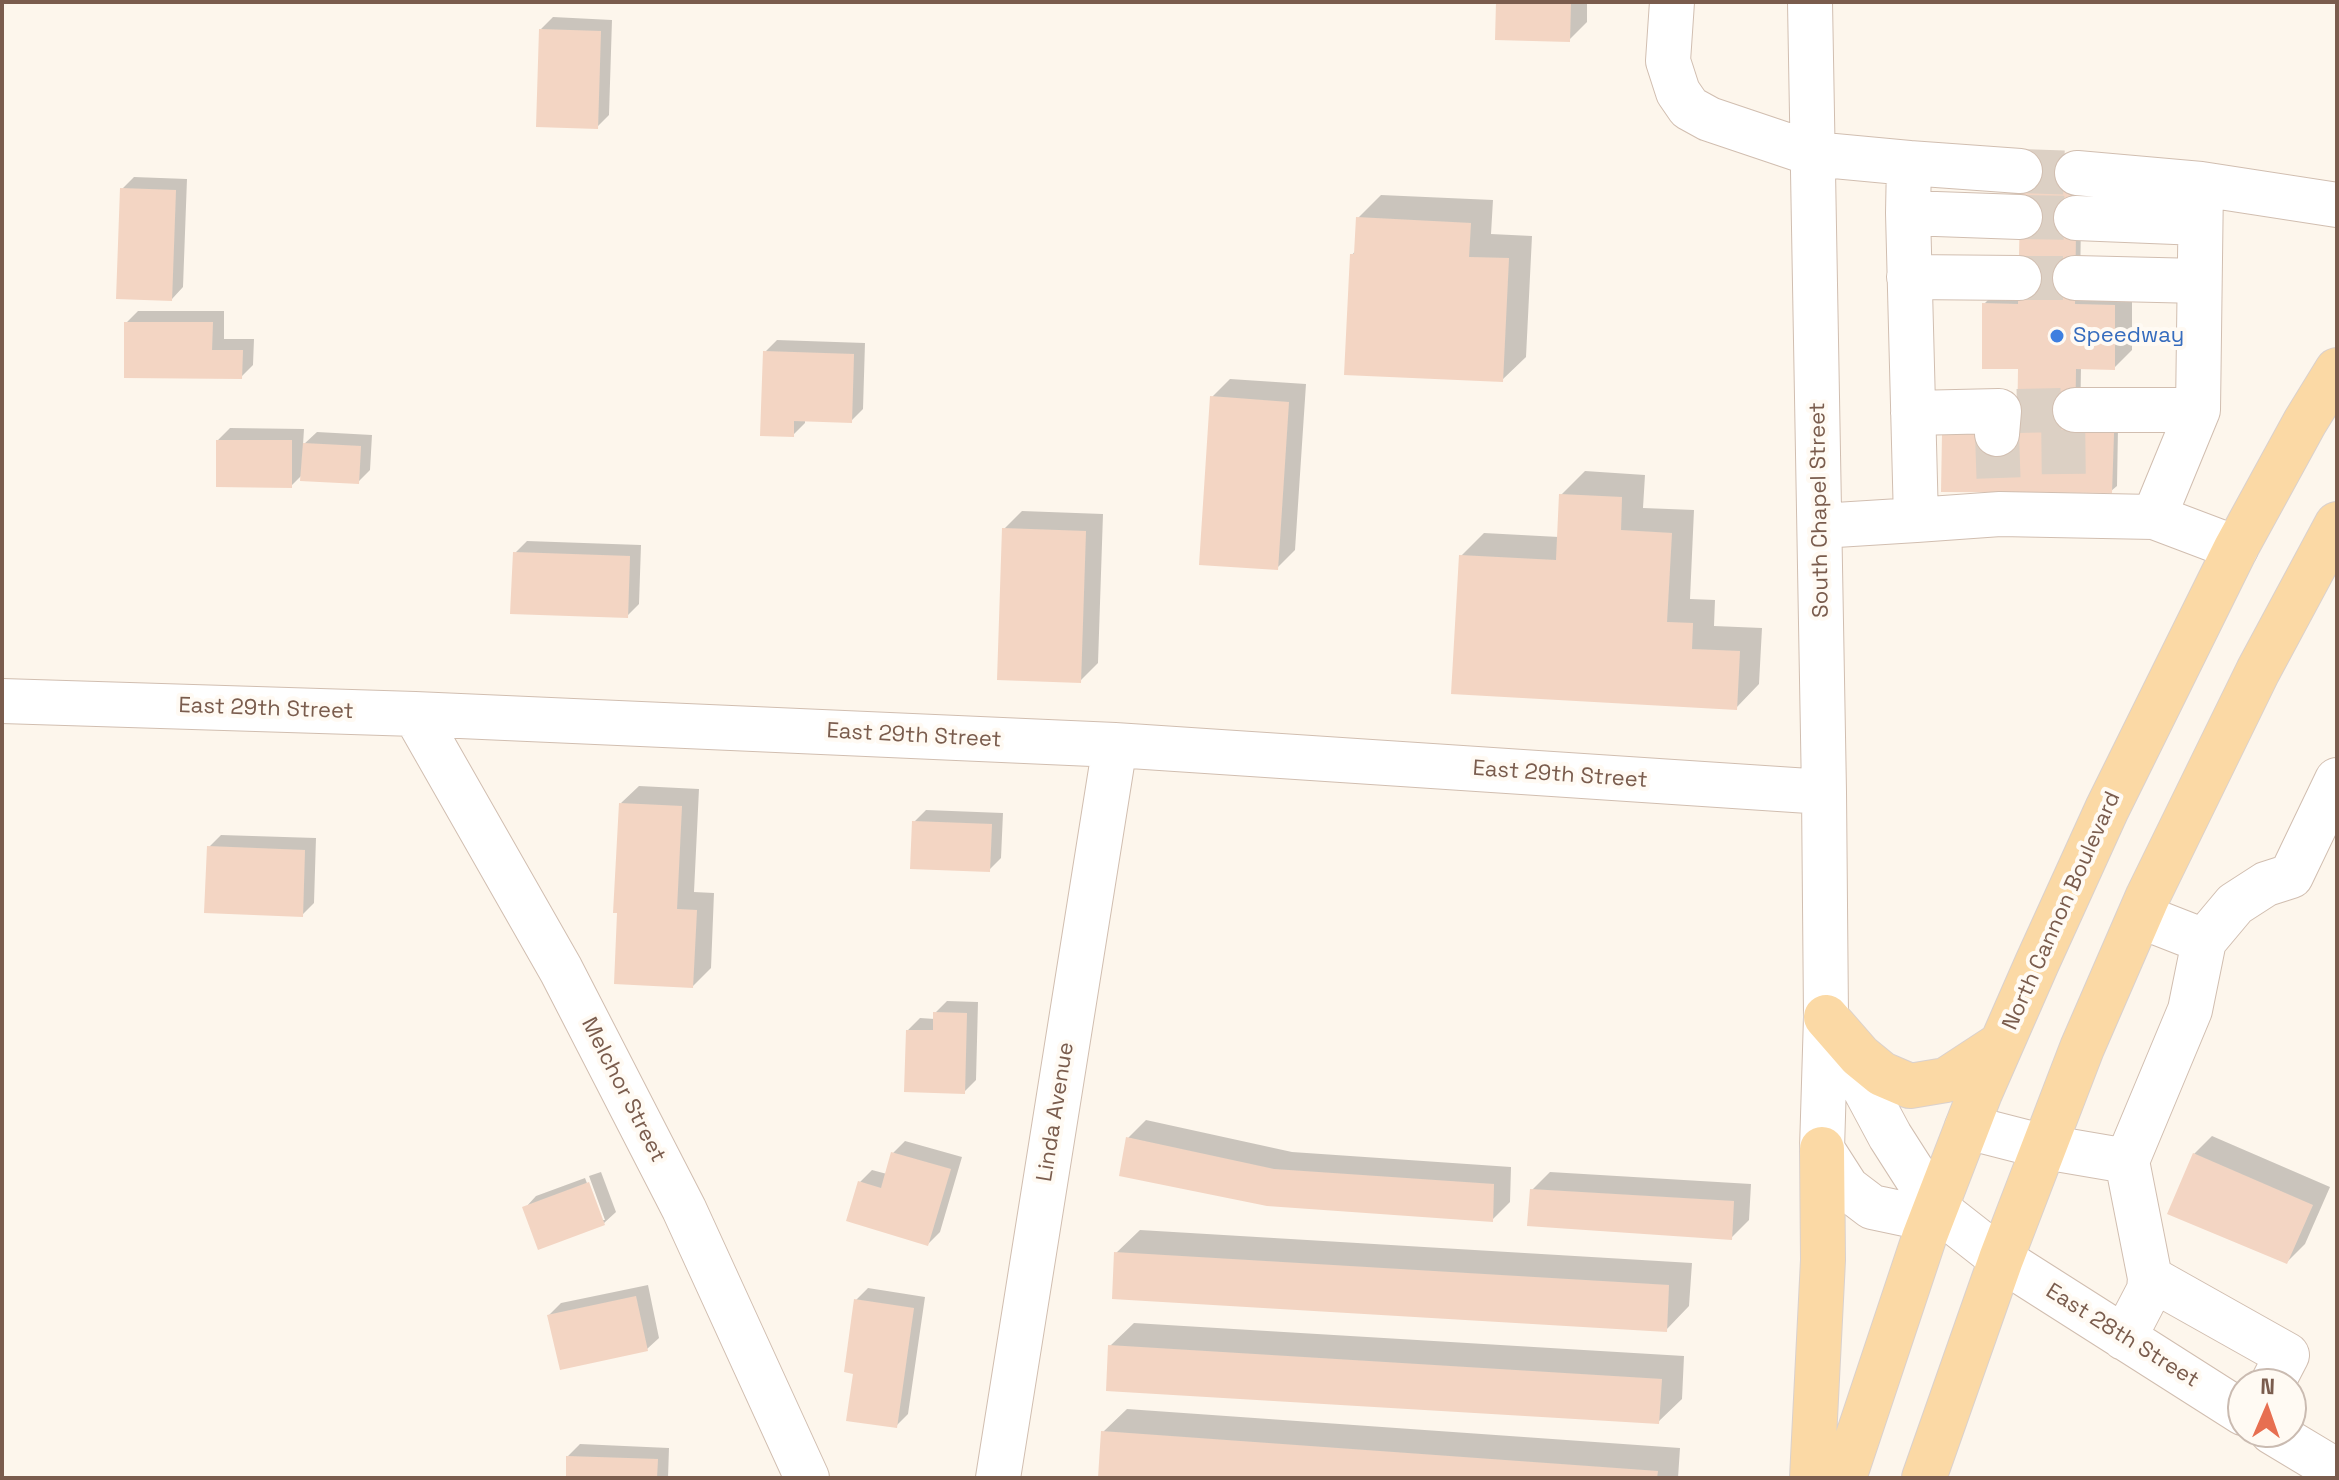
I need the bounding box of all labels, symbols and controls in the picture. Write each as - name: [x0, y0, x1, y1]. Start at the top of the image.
- place label: Speedway: [2073, 323, 2184, 349]
- marker: Speedway: [2048, 327, 2066, 345]
- street label: South Chapel Street: [1805, 402, 1835, 618]
- street label: East 29th Street: [178, 693, 354, 725]
- street label: East 29th Street: [826, 718, 1002, 754]
- street label: East 29th Street: [1472, 756, 1648, 794]
- street label: North Cannon Boulevard: [1997, 788, 2127, 1034]
- street label: Melchor Street: [575, 1013, 671, 1167]
- street label: Linda Avenue: [1032, 1040, 1080, 1184]
- street label: East 28th Street: [2041, 1278, 2203, 1394]
- north arrow: [2227, 1368, 2307, 1448]
- text: N: [2260, 1372, 2276, 1400]

